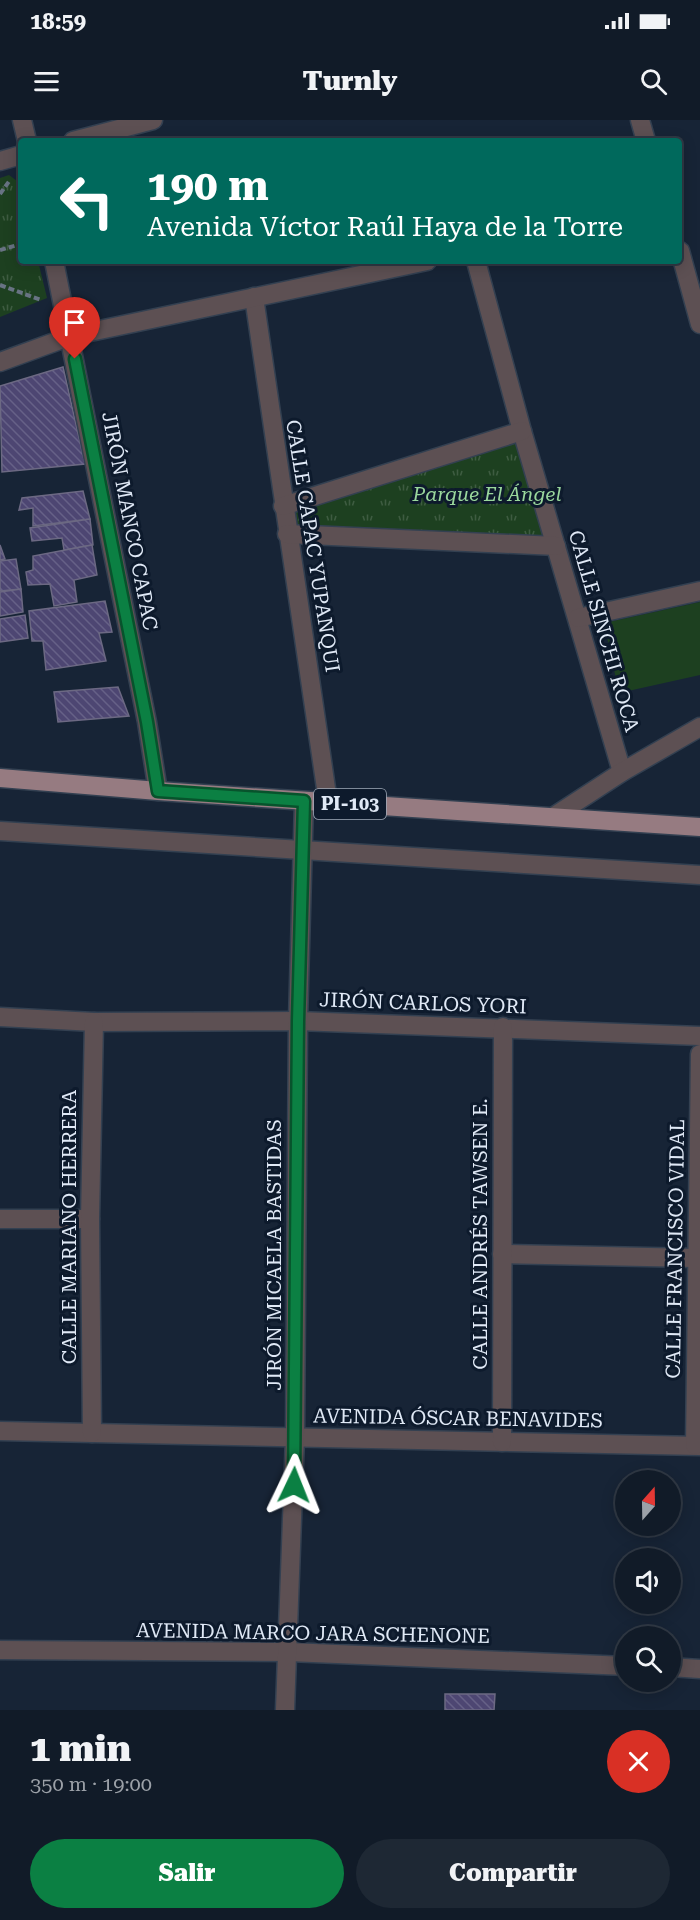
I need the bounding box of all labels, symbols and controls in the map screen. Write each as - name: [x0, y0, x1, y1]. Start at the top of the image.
- text: 18:59: [30, 9, 86, 34]
- icon: menu: [30, 65, 63, 98]
- text: Turnly: [303, 65, 397, 97]
- icon: search: [637, 65, 670, 98]
- text: 190 m: [147, 161, 269, 210]
- icon: left: [48, 162, 126, 240]
- text: Avenida Víctor Raúl Haya de la Torre: [147, 211, 623, 243]
- pin: [49, 297, 100, 359]
- icon: arrive: [58, 306, 91, 339]
- street label: JIRÓN MANCO CAPAC: [97, 410, 163, 632]
- street label: CALLE CAPAC YUPANQUI: [281, 418, 345, 674]
- park label: Parque El Ángel: [412, 482, 561, 506]
- street label: CALLE SINCHI ROCA: [564, 527, 644, 735]
- road number: PI-103: [314, 789, 386, 819]
- street label: JIRÓN CARLOS YORI: [319, 987, 527, 1019]
- street label: CALLE MARIANO HERRERA: [57, 1090, 81, 1364]
- street label: CALLE ANDRÉS TAWSEN E.: [468, 1098, 492, 1370]
- street label: JIRÓN MICAELA BASTIDAS: [262, 1119, 286, 1391]
- street label: CALLE FRANCISCO VIDAL: [661, 1119, 689, 1379]
- street label: AVENIDA ÓSCAR BENAVIDES: [313, 1403, 603, 1433]
- position arrow: [262, 1453, 326, 1517]
- north arrow: [615, 1470, 681, 1536]
- map controls: [615, 1470, 681, 1692]
- button: sound: [615, 1548, 681, 1614]
- street label: AVENIDA MARCO JARA SCHENONE: [136, 1618, 490, 1648]
- button: search: [615, 1626, 681, 1692]
- text: 1 min: [30, 1728, 131, 1770]
- button: close: [607, 1730, 670, 1793]
- text: 350 m · 19:00: [30, 1772, 152, 1796]
- button: Salir: [30, 1839, 344, 1908]
- button: Compartir: [356, 1839, 670, 1908]

